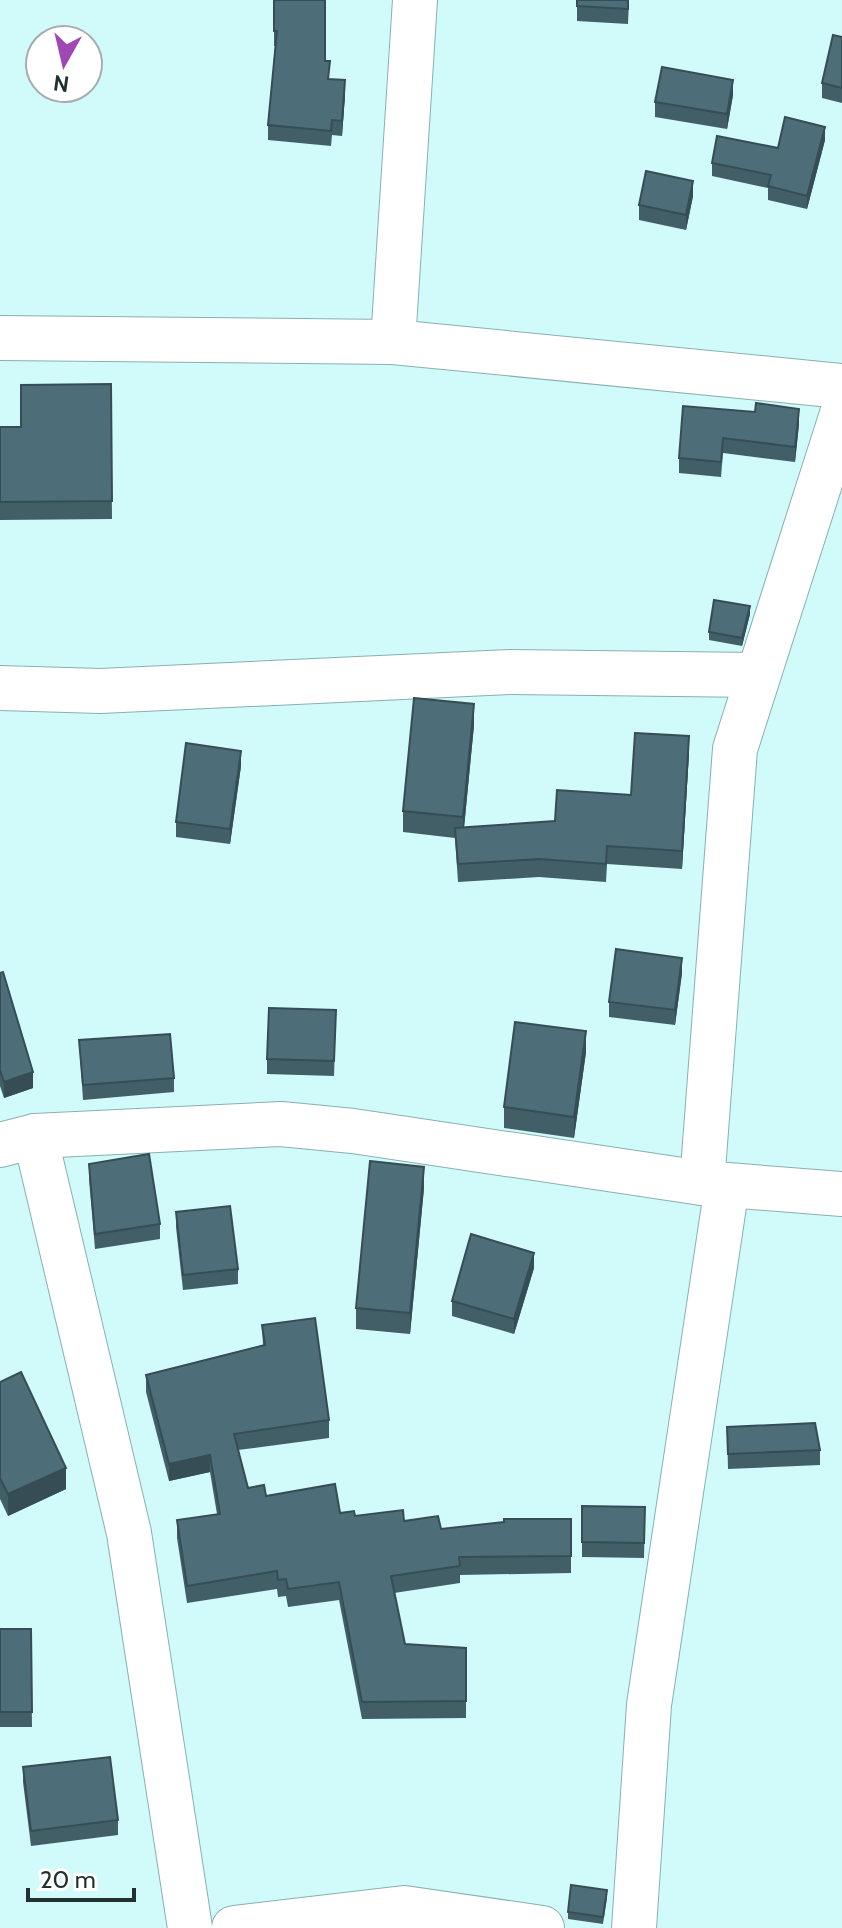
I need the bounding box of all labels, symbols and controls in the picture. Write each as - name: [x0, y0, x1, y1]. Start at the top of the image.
- north arrow: [24, 24, 104, 104]
- text: N: [52, 69, 71, 98]
- scale bar: [28, 1852, 134, 1902]
- text: 20 m: [40, 1865, 96, 1894]

